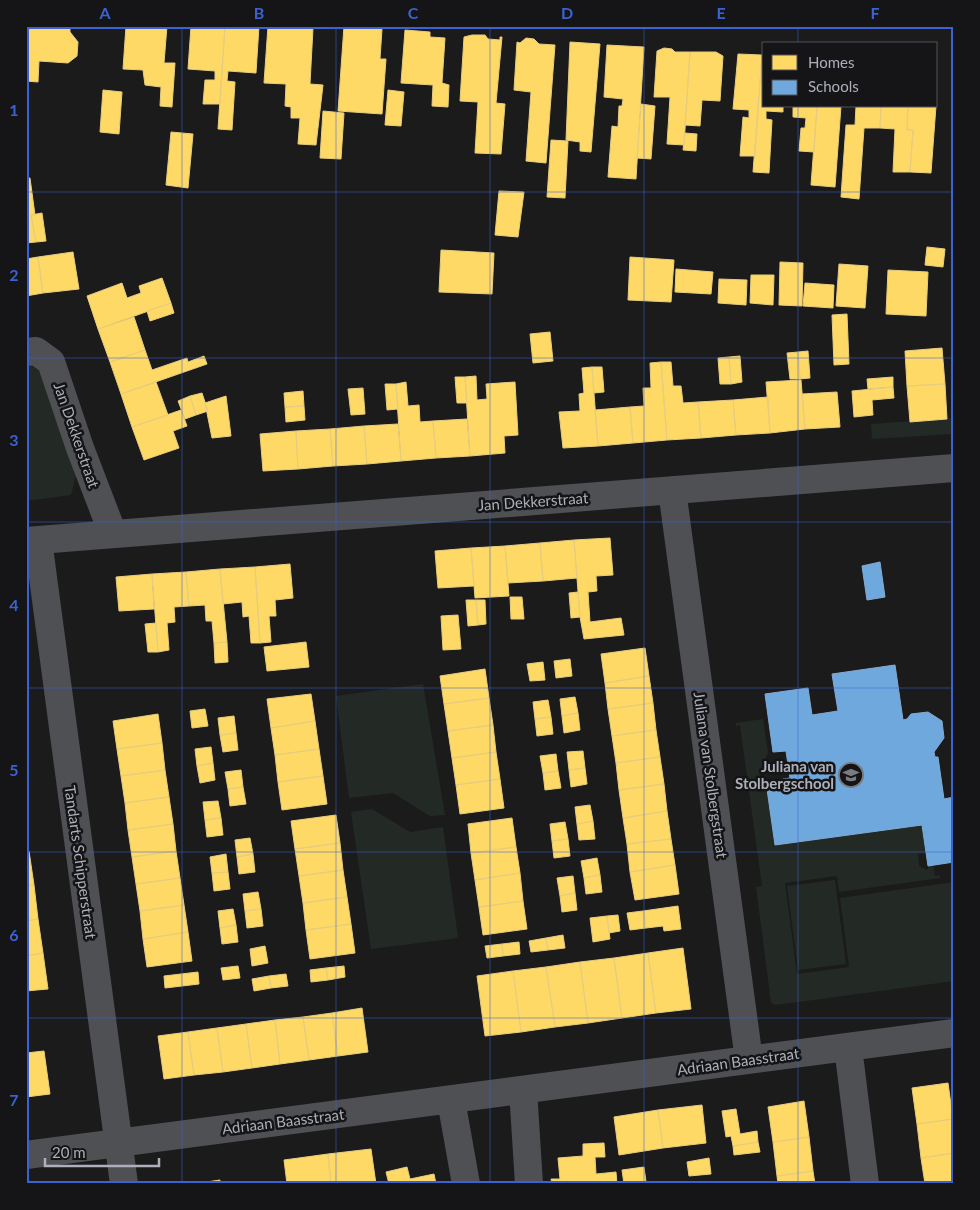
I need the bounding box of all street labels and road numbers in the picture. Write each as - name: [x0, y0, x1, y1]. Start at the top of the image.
- street label: Jan Dekkerstraat: [51, 380, 104, 491]
- street label: Jan Dekkerstraat: [477, 488, 589, 514]
- street label: Juliana van Stolbergstraat: [690, 691, 732, 860]
- street label: Tandarts Schipperstraat: [61, 784, 101, 941]
- street label: Adriaan Baasstraat: [676, 1043, 801, 1078]
- street label: Adriaan Baasstraat: [221, 1104, 346, 1137]

